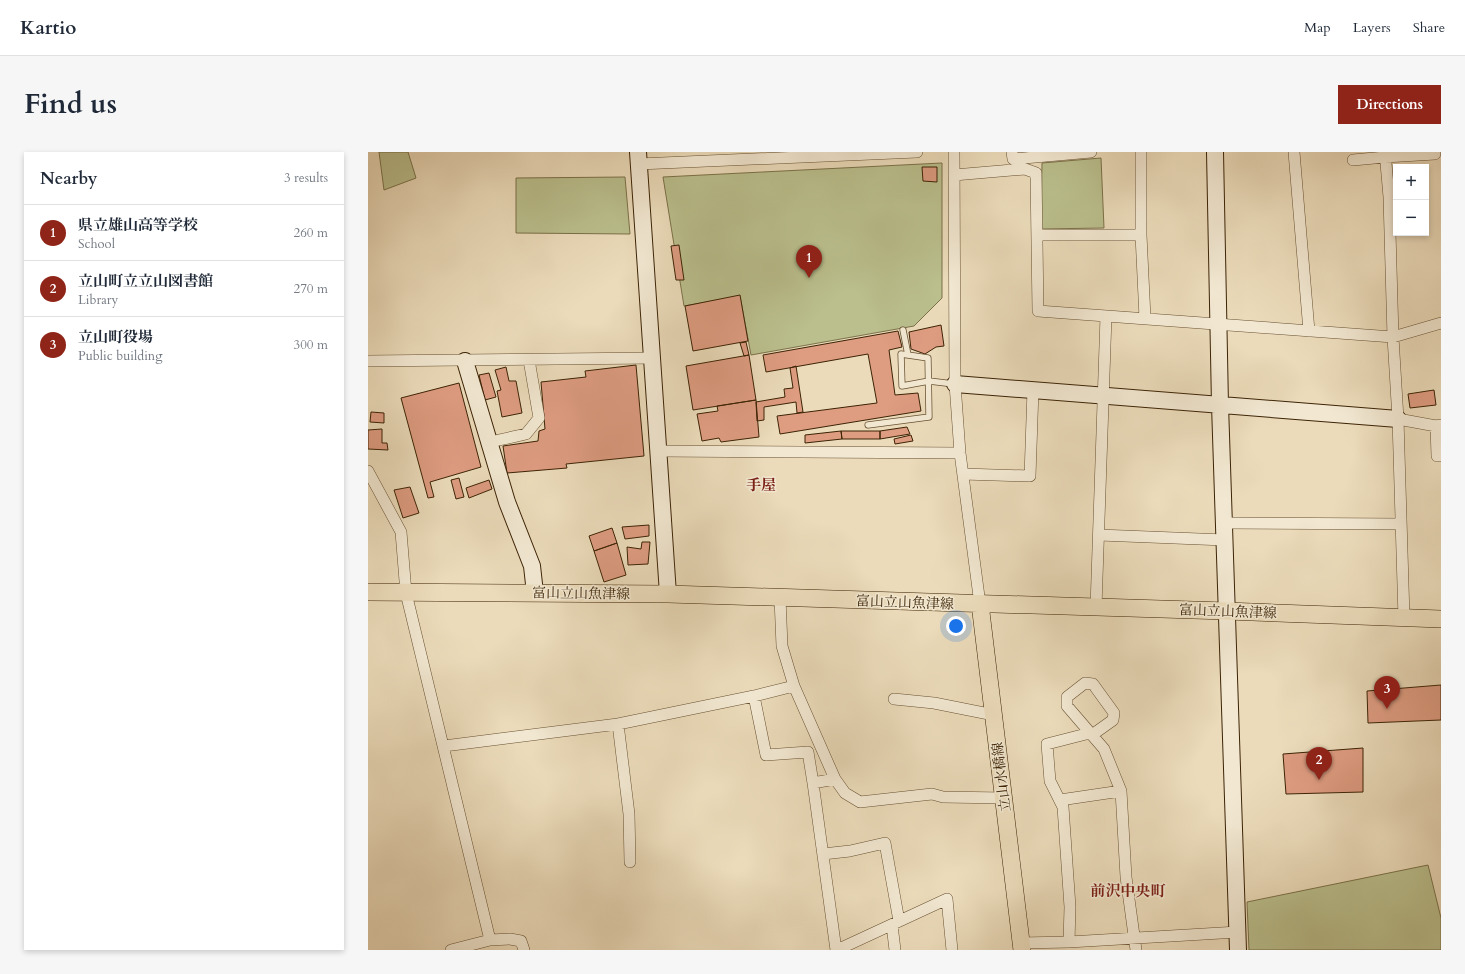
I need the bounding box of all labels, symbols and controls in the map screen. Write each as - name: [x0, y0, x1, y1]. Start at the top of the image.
- text: Kartio: [20, 15, 76, 41]
- text: Map: [1304, 18, 1331, 37]
- text: Layers: [1353, 18, 1391, 37]
- text: Share: [1413, 18, 1445, 37]
- text: Find us: [24, 85, 117, 123]
- button: Directions: [1338, 85, 1441, 124]
- map controls: [1393, 164, 1429, 236]
- button: +: [1393, 164, 1429, 200]
- text: Nearby: [40, 167, 97, 190]
- text: 3 results: [284, 169, 328, 187]
- button: −: [1393, 200, 1429, 236]
- text: 県立雄山高等学校: [78, 215, 198, 235]
- text: 1: [50, 224, 56, 242]
- text: 260 m: [294, 224, 328, 242]
- text: School: [78, 235, 115, 253]
- pin: 1: [796, 245, 822, 278]
- text: 立山町立立山図書館: [78, 271, 213, 291]
- text: 2: [50, 280, 56, 298]
- text: 270 m: [294, 280, 328, 298]
- text: Library: [78, 291, 118, 309]
- text: 立山町役場: [78, 327, 153, 347]
- text: 3: [50, 336, 56, 354]
- text: 300 m: [294, 336, 328, 354]
- text: Public building: [78, 347, 163, 365]
- district label: 手屋: [746, 475, 776, 495]
- street label: 富山立山魚津線: [532, 583, 630, 604]
- street label: 富山立山魚津線: [856, 591, 954, 614]
- street label: 富山立山魚津線: [1179, 600, 1277, 623]
- your location: [946, 616, 966, 636]
- pin: 3: [1374, 676, 1400, 709]
- street label: 立山水橋線: [988, 741, 1015, 813]
- pin: 2: [1306, 747, 1332, 780]
- district label: 前沢中央町: [1090, 881, 1166, 901]

